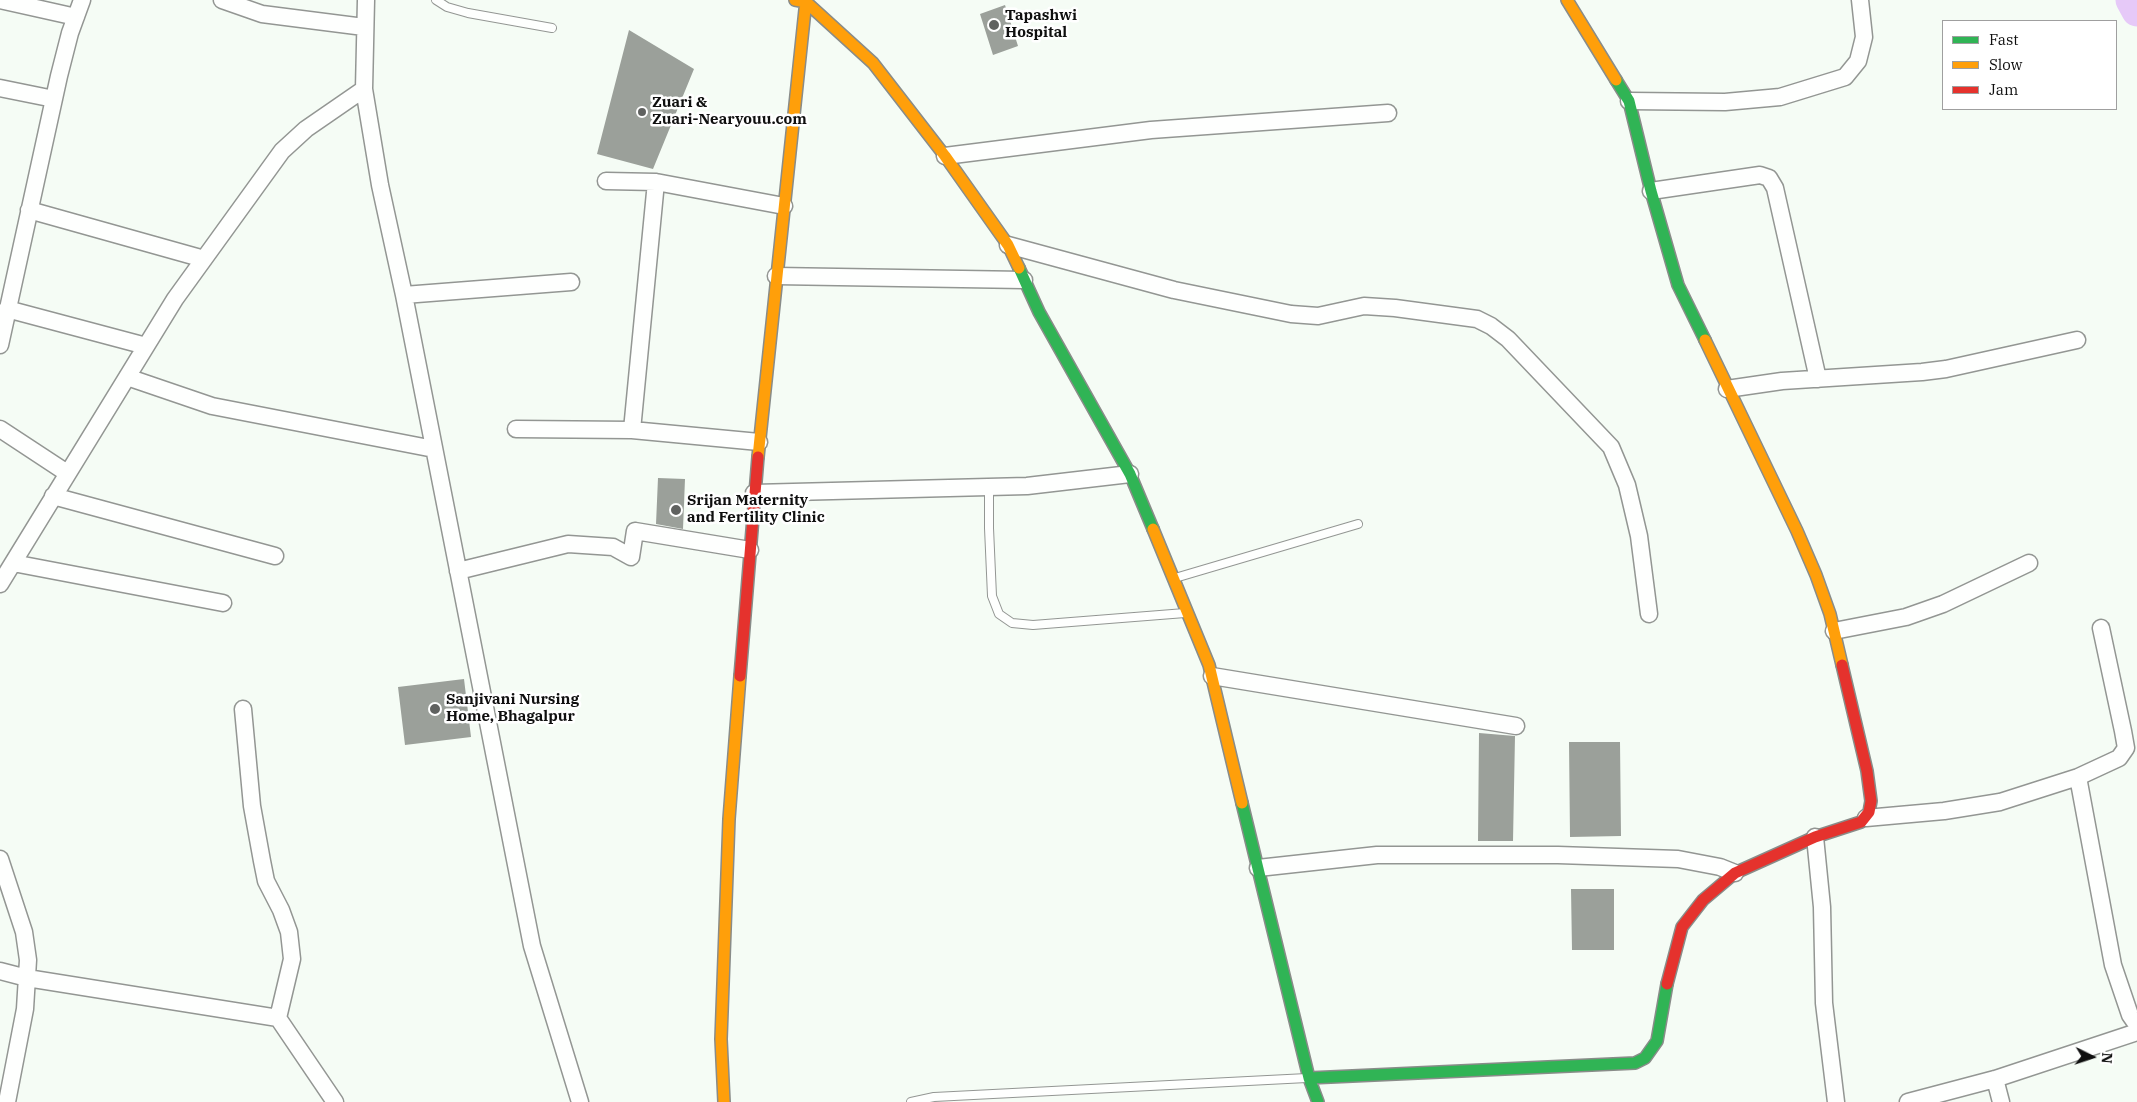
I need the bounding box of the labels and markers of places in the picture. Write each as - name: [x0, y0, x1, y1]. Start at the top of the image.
- place label: Tapashwi Hospital: [1005, 7, 1077, 42]
- marker: Tapashwi Hospital: [987, 18, 1001, 32]
- place label: Zuari & Zuari-Nearyouu.com: [652, 94, 807, 129]
- marker: Zuari & Zuari-Nearyouu.com: [636, 106, 648, 118]
- place label: Srijan Maternity and Fertility Clinic: [687, 492, 825, 527]
- marker: Srijan Maternity and Fertility Clinic: [669, 503, 683, 517]
- place label: Sanjivani Nursing Home, Bhagalpur: [446, 691, 579, 726]
- marker: Sanjivani Nursing Home, Bhagalpur: [428, 702, 442, 716]

